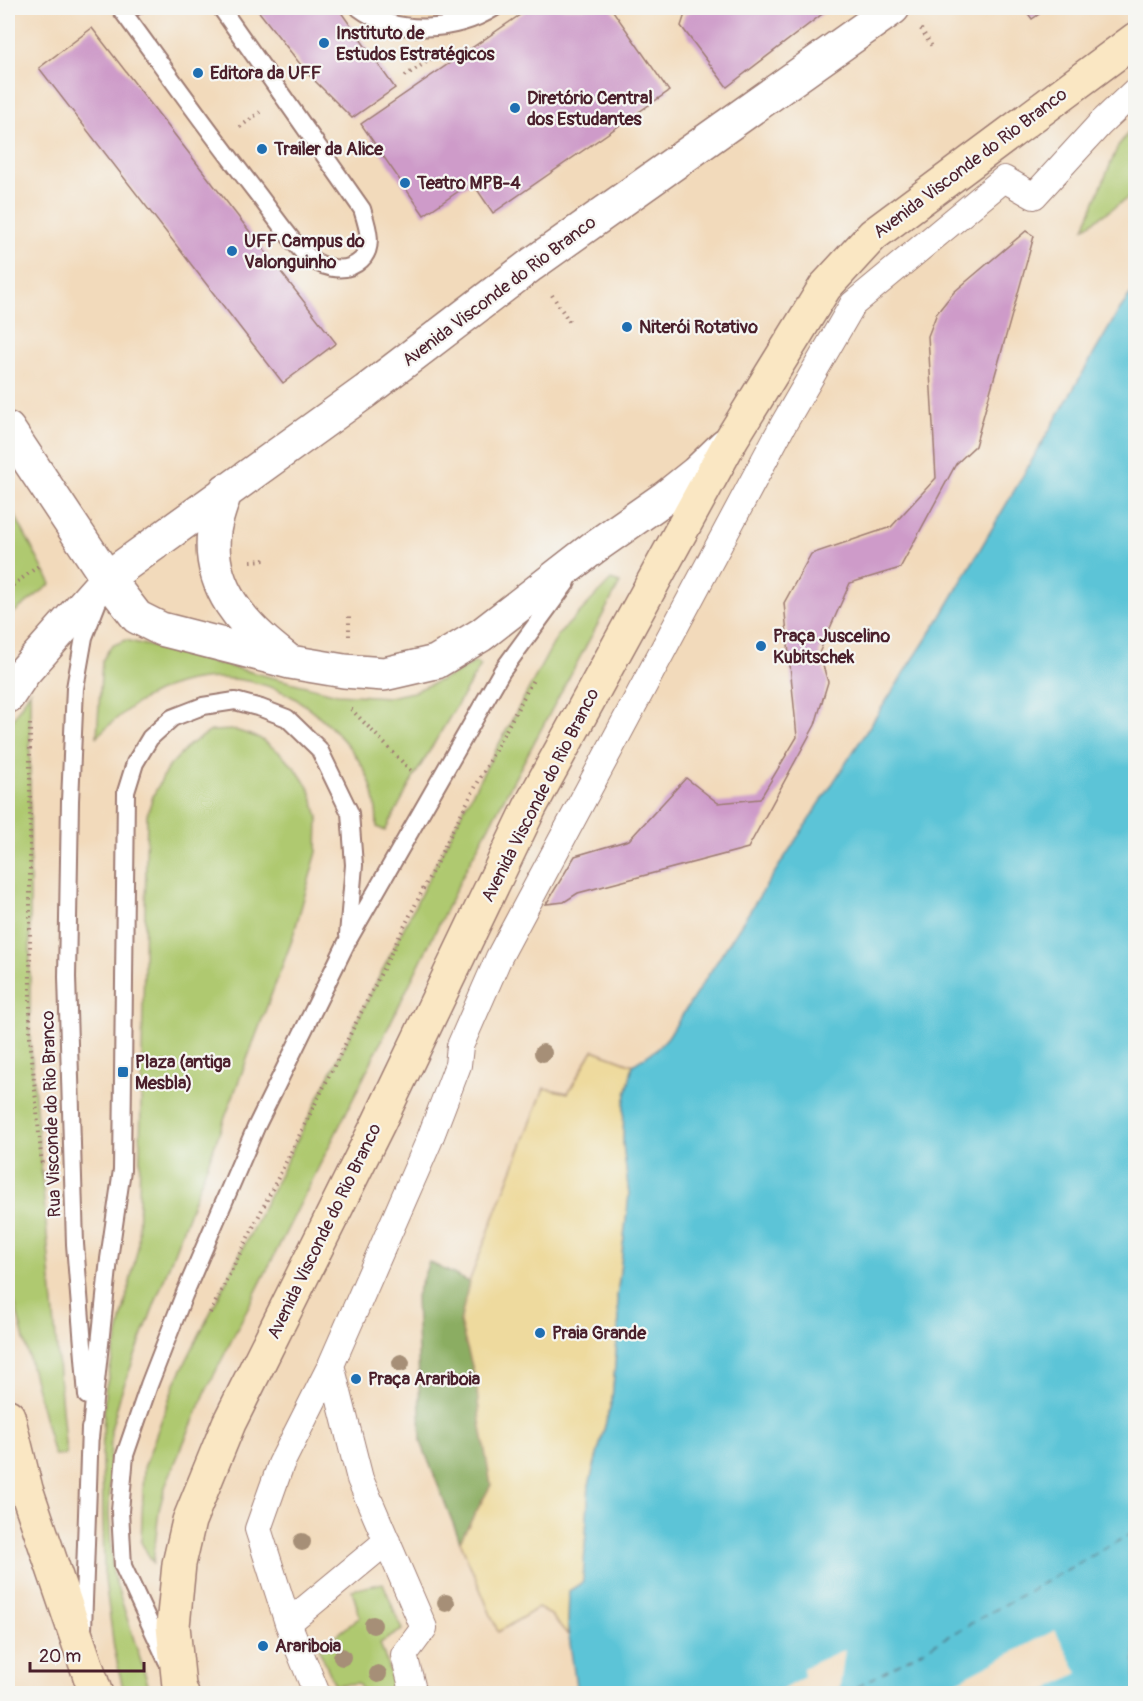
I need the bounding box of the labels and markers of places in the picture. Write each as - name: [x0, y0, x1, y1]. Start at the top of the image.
- place label: Instituto de Estudos Estratégicos: [336, 22, 496, 66]
- marker: Instituto de Estudos Estratégicos: [317, 36, 331, 50]
- place label: Editora da UFF: [210, 62, 322, 85]
- marker: Editora da UFF: [191, 66, 205, 80]
- place label: Diretório Central dos Estudantes: [527, 87, 653, 131]
- marker: Diretório Central dos Estudantes: [508, 101, 522, 115]
- place label: Trailer da Alice: [273, 138, 384, 161]
- marker: Trailer da Alice: [255, 142, 269, 156]
- place label: Teatro MPB-4: [416, 172, 521, 195]
- marker: Teatro MPB-4: [398, 176, 412, 190]
- place label: UFF Campus do Valonguinho: [244, 230, 365, 274]
- marker: UFF Campus do Valonguinho: [225, 244, 239, 258]
- place label: Niterói Rotativo: [639, 316, 758, 339]
- marker: Niterói Rotativo: [620, 320, 634, 334]
- place label: Praça Juscelino Kubitschek: [773, 625, 891, 669]
- marker: Praça Juscelino Kubitschek: [754, 639, 768, 653]
- place label: Plaza (antiga Mesbla): [135, 1051, 232, 1095]
- marker: Plaza (antiga Mesbla): [116, 1065, 130, 1079]
- place label: Praia Grande: [552, 1322, 647, 1345]
- marker: Praia Grande: [533, 1326, 547, 1340]
- place label: Praça Arariboia: [368, 1368, 481, 1391]
- marker: Praça Arariboia: [349, 1372, 363, 1386]
- place label: Arariboia: [275, 1635, 342, 1658]
- marker: Arariboia: [256, 1639, 270, 1653]

